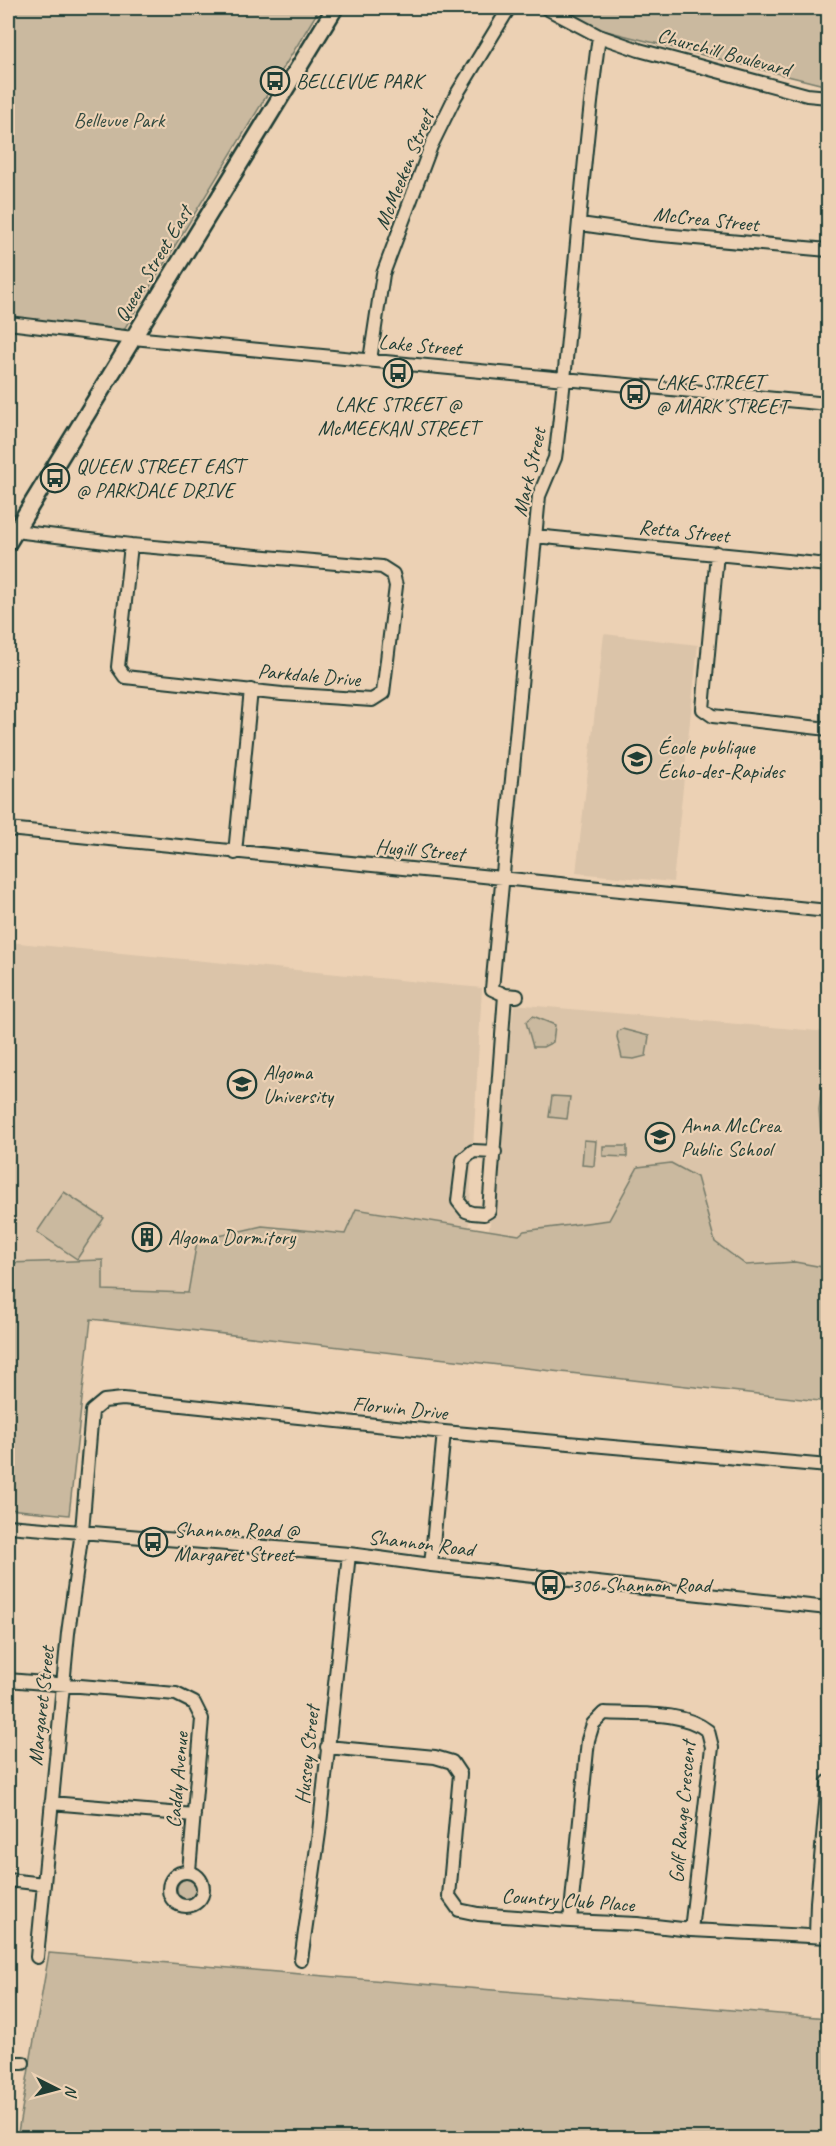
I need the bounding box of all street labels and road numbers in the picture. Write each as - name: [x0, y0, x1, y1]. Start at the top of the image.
- street label: Churchill Boulevard: [655, 22, 797, 83]
- street label: McMeeken Street: [368, 104, 441, 233]
- street label: Queen Street East: [108, 199, 199, 327]
- street label: McCrea Street: [652, 201, 762, 238]
- street label: Lake Street: [378, 328, 465, 362]
- street label: Mark Street: [506, 423, 552, 519]
- street label: Retta Street: [638, 513, 732, 549]
- street label: Parkdale Drive: [257, 658, 363, 693]
- street label: Hugill Street: [375, 833, 468, 867]
- street label: Florwin Drive: [351, 1390, 451, 1426]
- street label: Shannon Road: [367, 1524, 479, 1563]
- street label: Margaret Street: [22, 1643, 60, 1767]
- street label: Hussey Street: [289, 1702, 325, 1805]
- street label: Caddy Avenue: [160, 1730, 194, 1829]
- street label: Golf Range Crescent: [663, 1737, 701, 1884]
- street label: Country Club Place: [501, 1882, 636, 1918]

